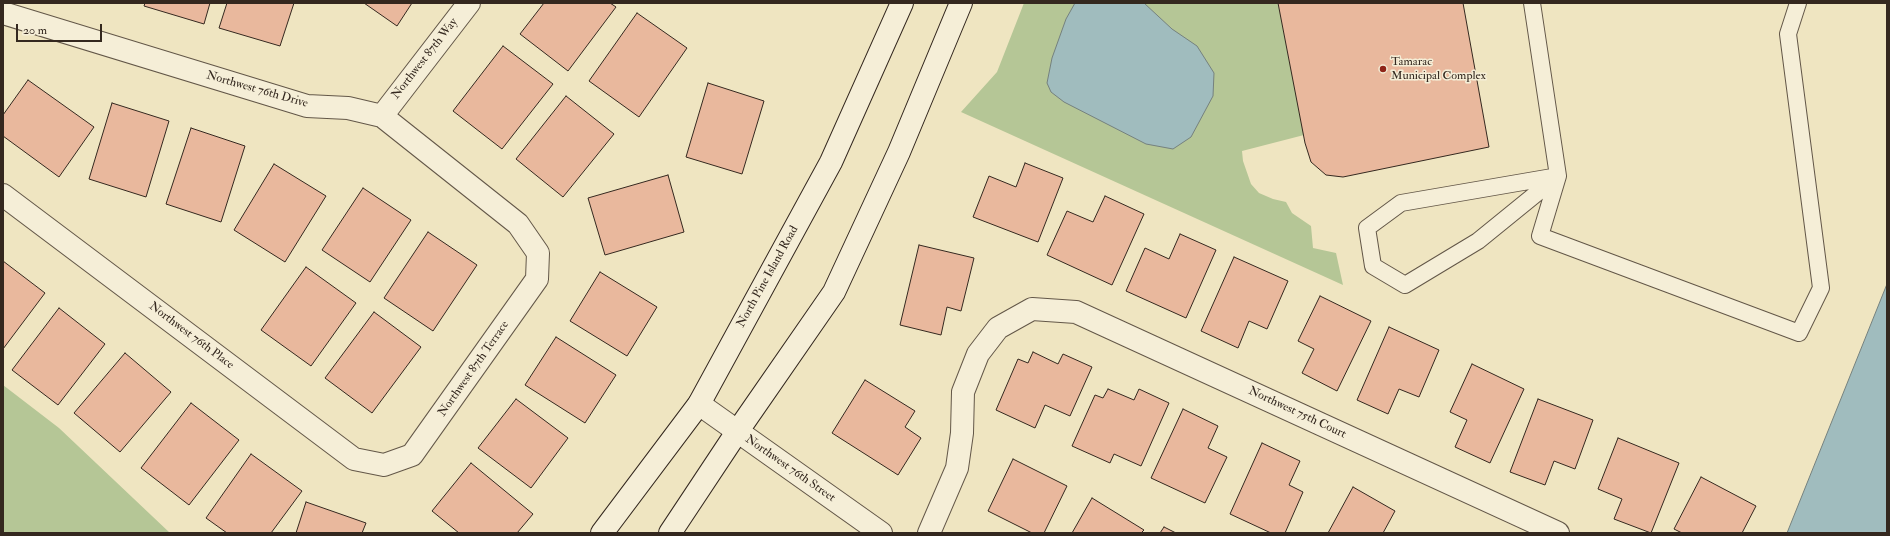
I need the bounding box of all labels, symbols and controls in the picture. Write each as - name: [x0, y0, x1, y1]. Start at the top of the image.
- scale bar: [18, 16, 104, 42]
- street label: Northwest 87th Way: [389, 16, 461, 102]
- text: 20 m: [23, 23, 47, 38]
- place label: Tamarac Municipal Complex: [1391, 55, 1486, 83]
- marker: Tamarac Municipal Complex: [1378, 64, 1388, 74]
- street label: Northwest 76th Drive: [204, 69, 310, 111]
- street label: North Pine Island Road: [734, 224, 802, 330]
- street label: Northwest 76th Place: [146, 299, 236, 373]
- street label: Northwest 87th Terrace: [436, 318, 512, 420]
- street label: Northwest 75th Court: [1246, 384, 1348, 442]
- street label: Northwest 76th Street: [742, 432, 838, 506]

